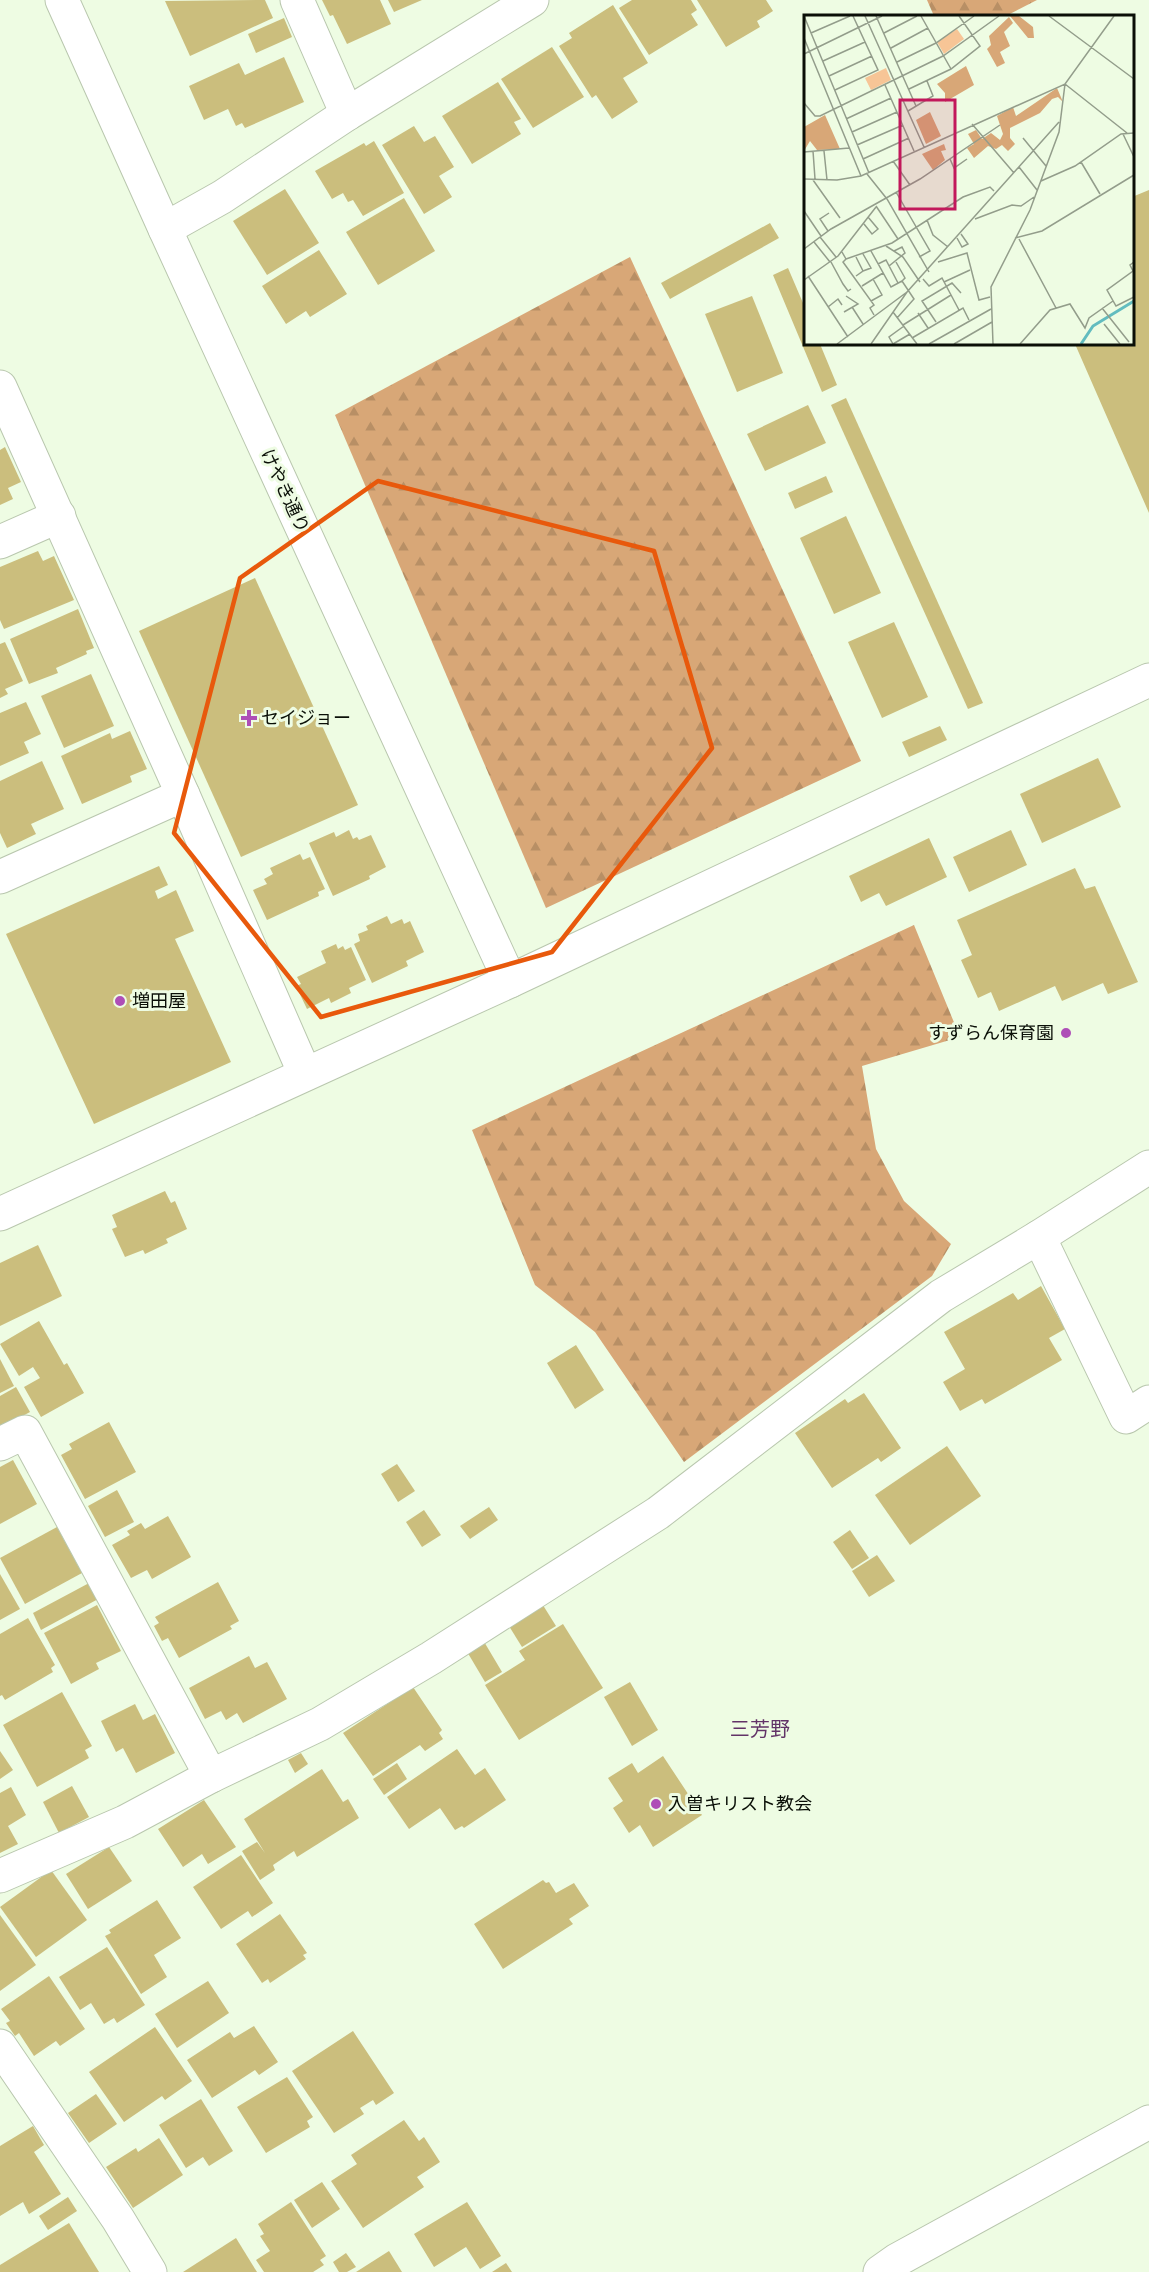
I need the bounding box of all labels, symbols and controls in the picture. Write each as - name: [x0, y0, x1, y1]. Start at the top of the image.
- inset map: [804, 15, 1134, 345]
- street label: けやき通り: [256, 445, 315, 536]
- place label: セイジョー: [261, 706, 351, 729]
- marker: セイジョー: [242, 711, 256, 725]
- place label: 増田屋: [132, 989, 186, 1012]
- marker: 増田屋: [113, 994, 127, 1008]
- place label: すずらん保育園: [928, 1021, 1054, 1044]
- marker: すずらん保育園: [1059, 1026, 1073, 1040]
- district label: 三芳野: [730, 1716, 790, 1742]
- place label: 入曽キリスト教会: [668, 1792, 812, 1815]
- marker: 入曽キリスト教会: [649, 1797, 663, 1811]

